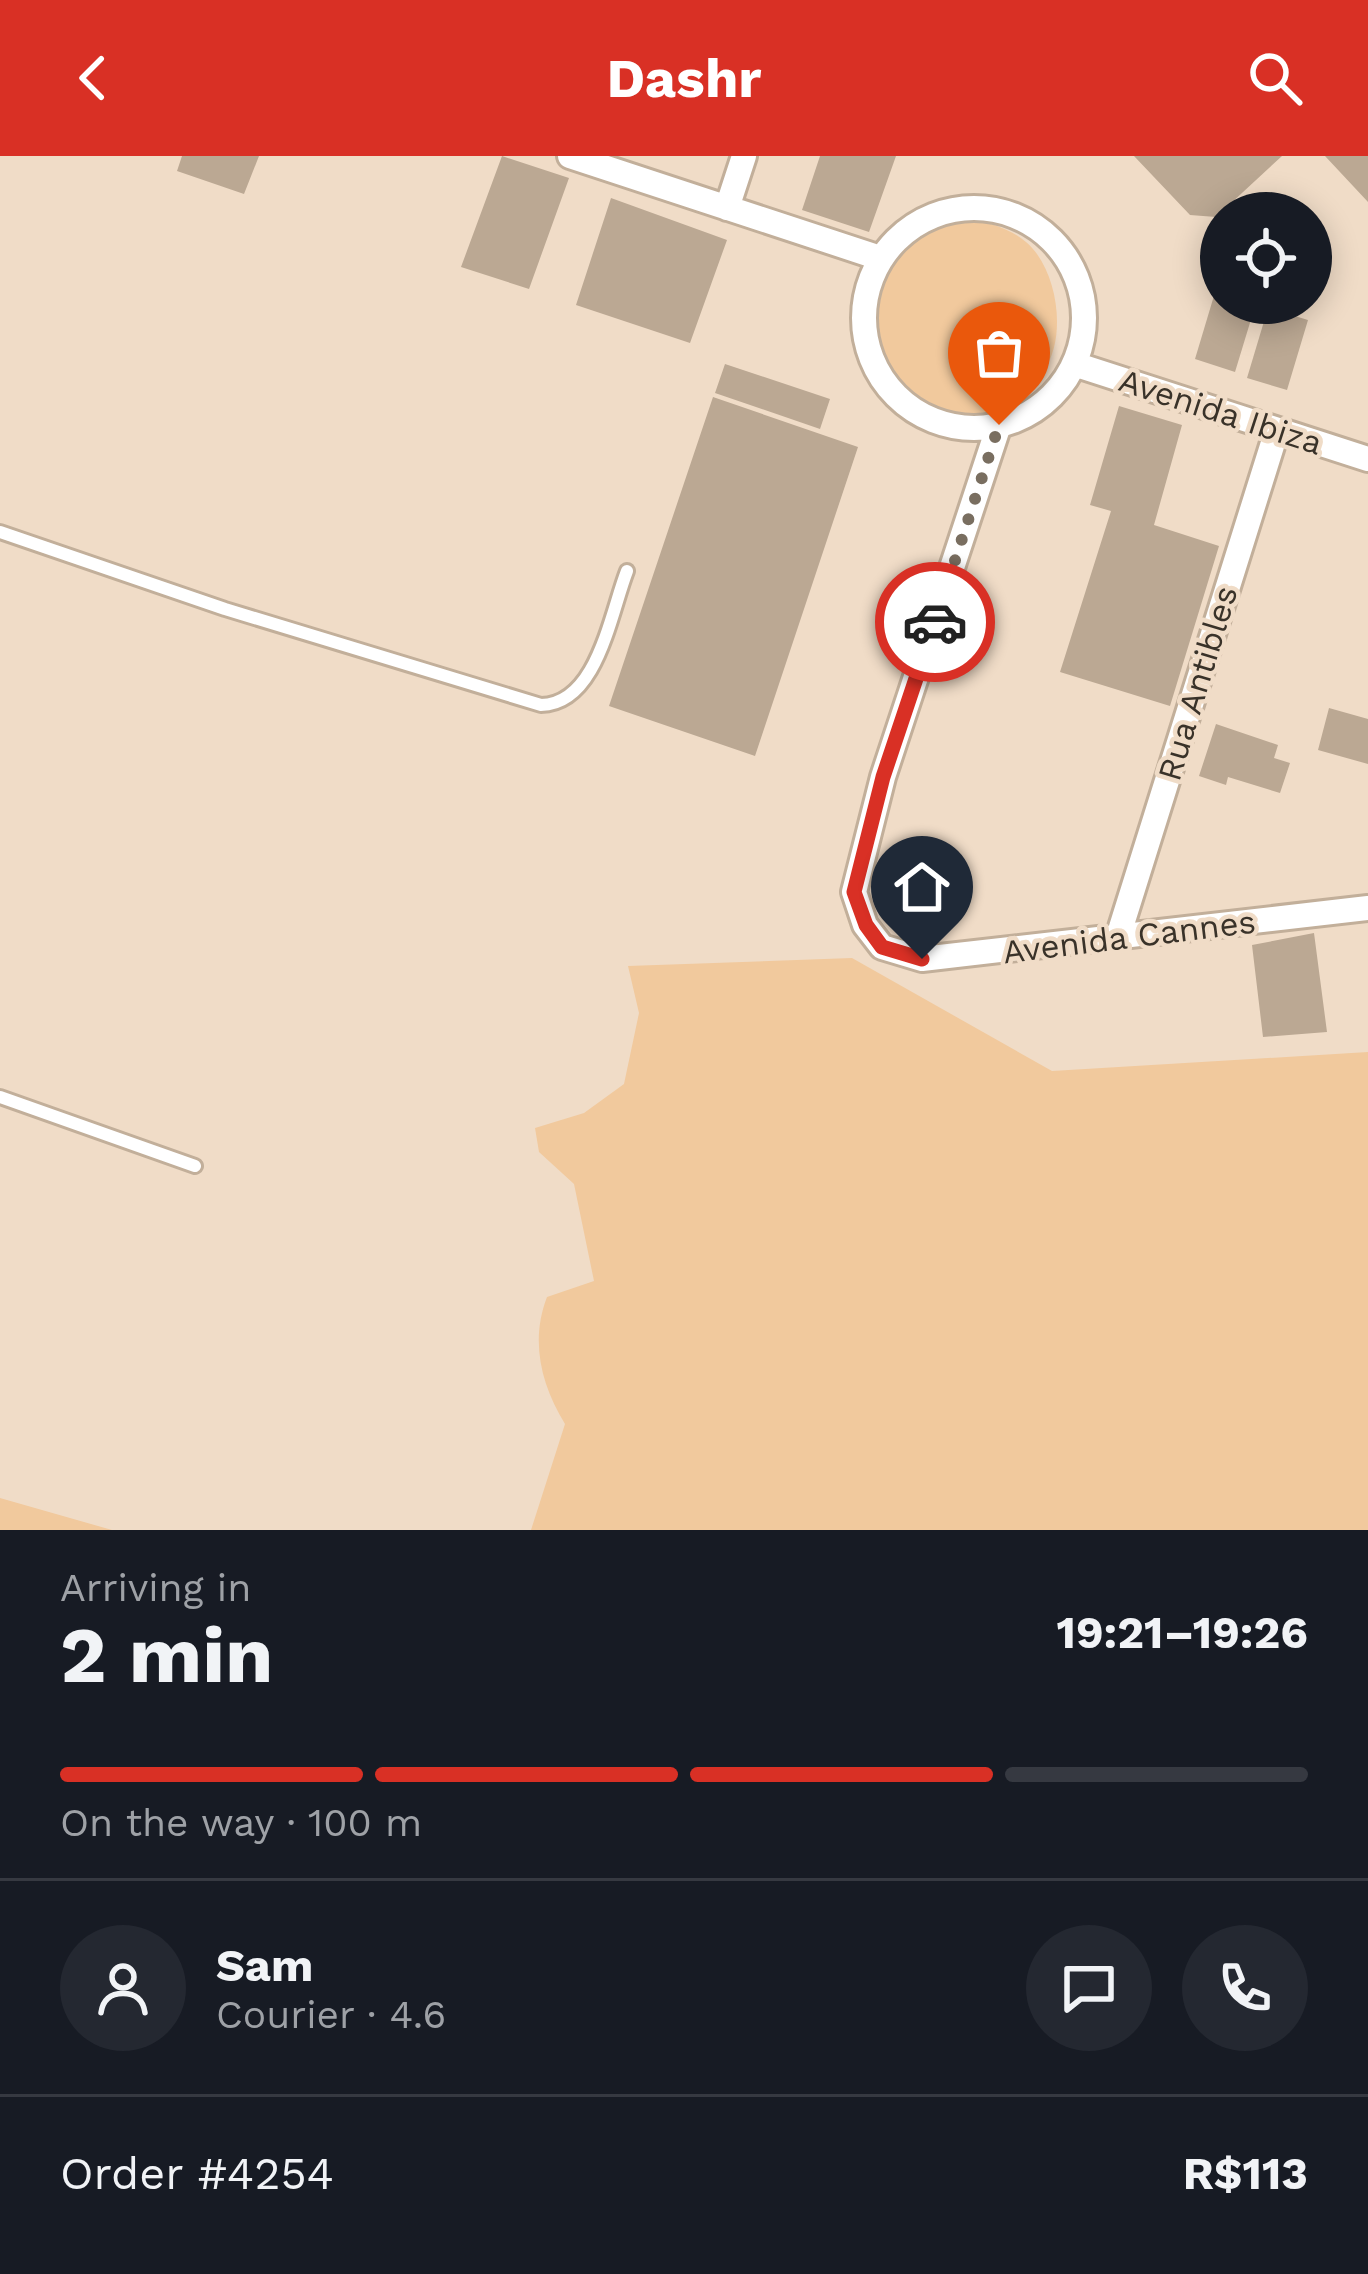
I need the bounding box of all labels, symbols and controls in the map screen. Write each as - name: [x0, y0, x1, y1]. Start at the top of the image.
- icon: back: [60, 45, 126, 111]
- icon: search: [1242, 45, 1308, 111]
- text: Dashr: [606, 47, 762, 110]
- map controls: [1200, 192, 1332, 324]
- button: locate: [1200, 192, 1332, 324]
- pin: [948, 302, 1050, 425]
- icon: bag: [966, 320, 1032, 386]
- street label: Avenida Ibiza: [1114, 360, 1327, 463]
- courier: [875, 562, 995, 682]
- street label: Rua Antibles: [1149, 581, 1246, 785]
- icon: car: [902, 589, 968, 655]
- pin: [871, 836, 973, 959]
- icon: home: [889, 854, 955, 920]
- street label: Avenida Cannes: [1000, 902, 1258, 971]
- text: Arriving in: [60, 1565, 251, 1610]
- text: 19:21–19:26: [1057, 1606, 1308, 1659]
- text: 2 min: [60, 1609, 273, 1701]
- text: On the way · 100 m: [60, 1800, 422, 1845]
- button: person: [60, 1925, 186, 2051]
- button: chat: [1026, 1925, 1152, 2051]
- button: phone: [1182, 1925, 1308, 2051]
- text: Sam: [216, 1939, 313, 1992]
- text: Courier · 4.6: [216, 1992, 446, 2037]
- text: Order #4254: [60, 2147, 334, 2200]
- text: R$113: [1183, 2147, 1308, 2200]

